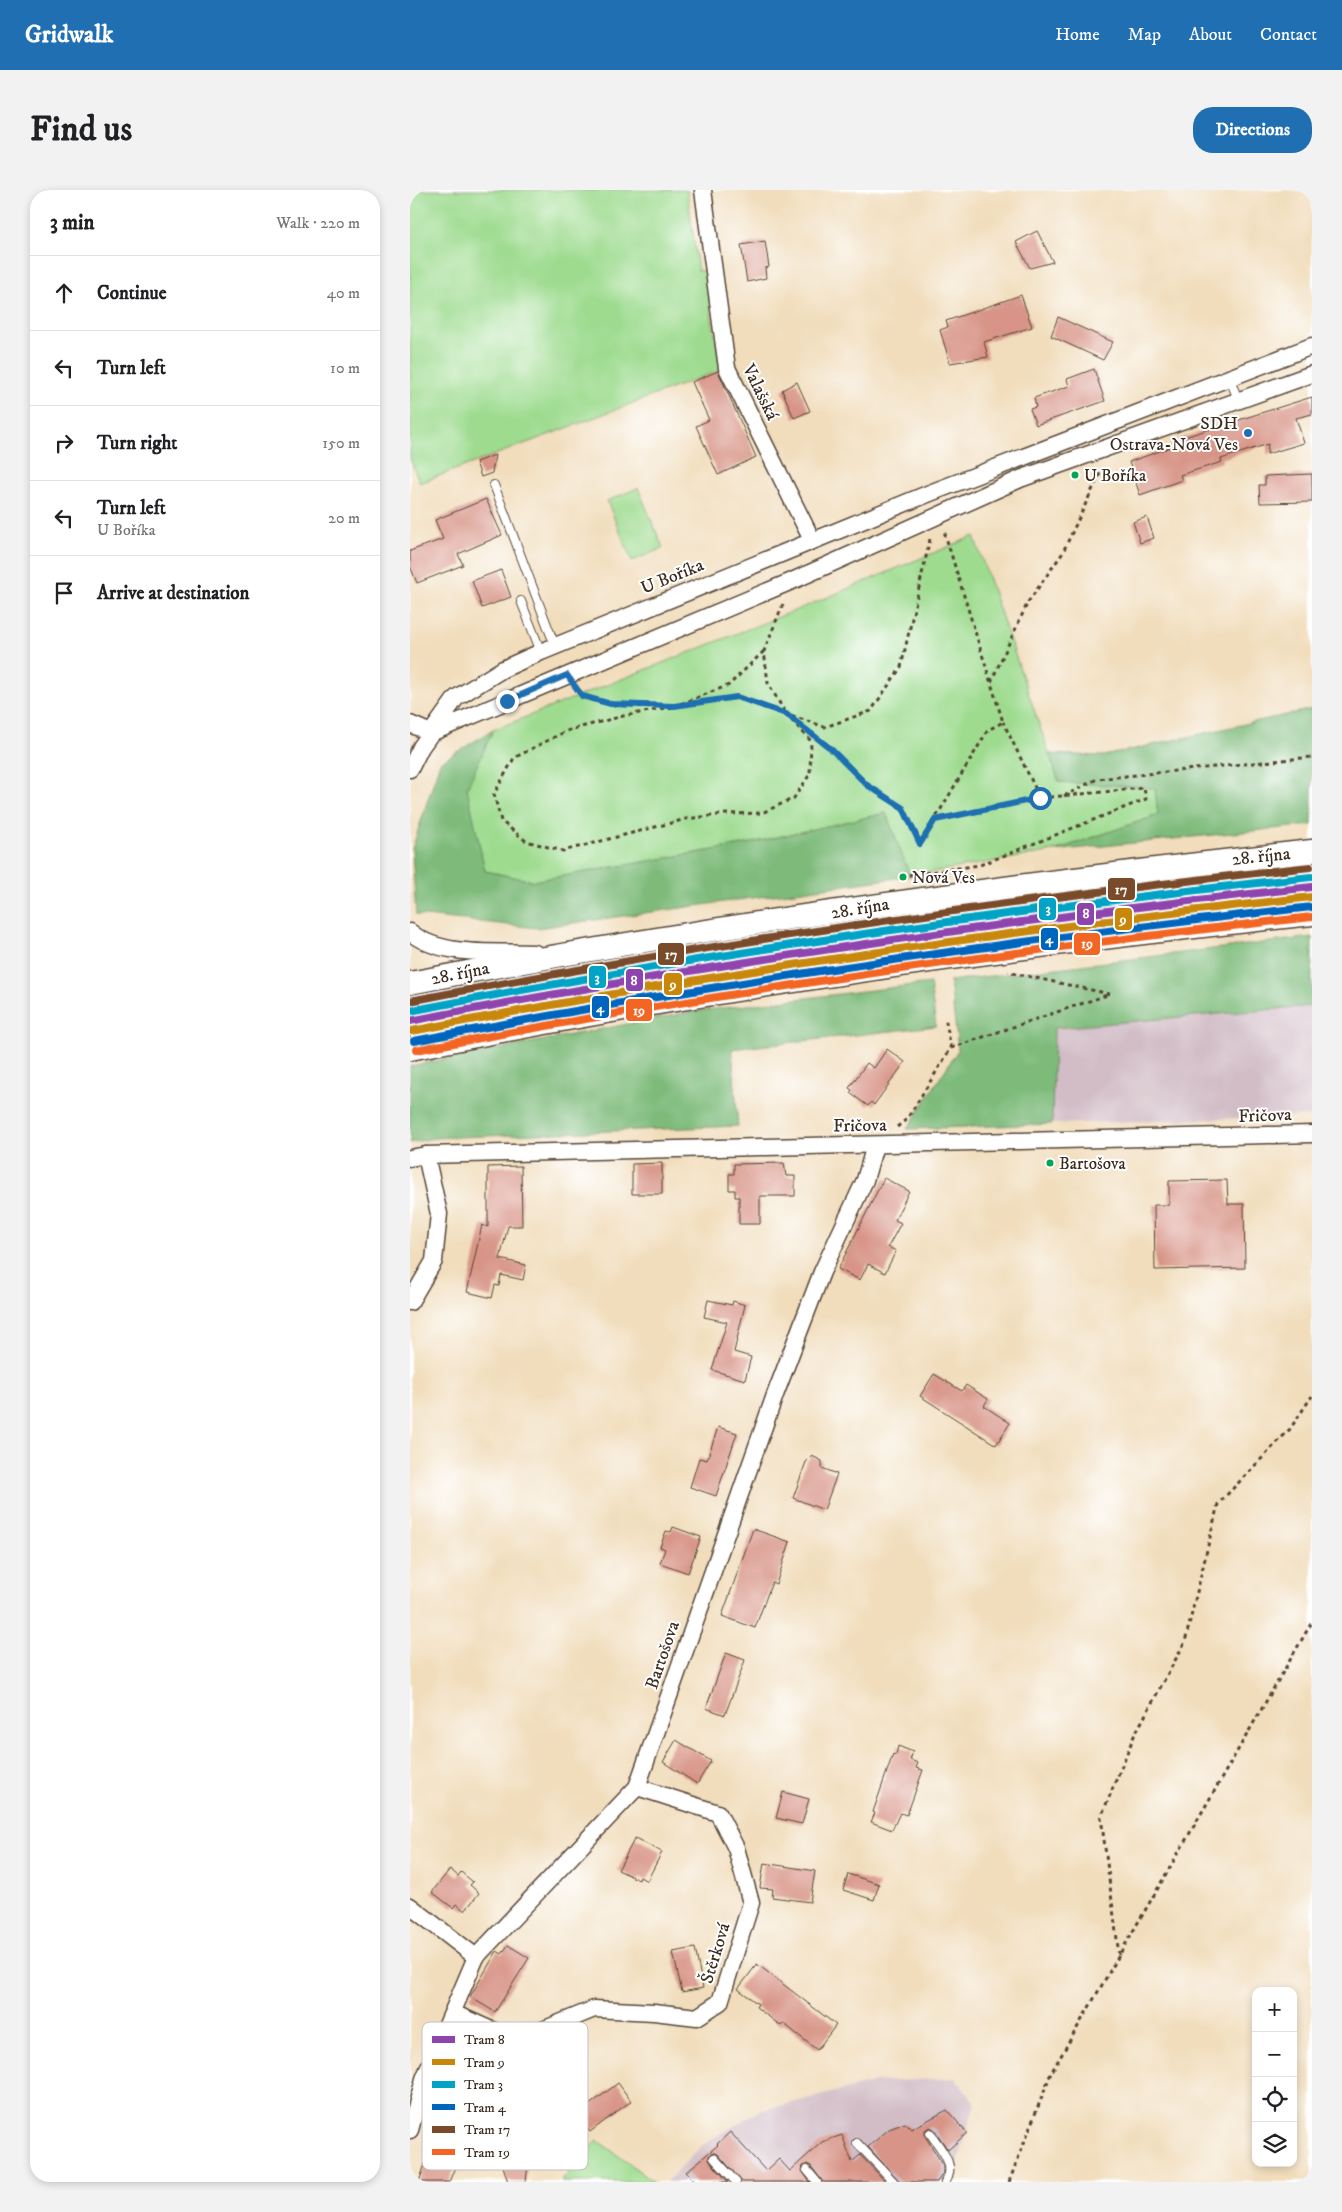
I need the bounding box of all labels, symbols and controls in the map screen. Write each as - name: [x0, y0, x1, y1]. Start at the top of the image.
- text: Gridwalk: [25, 20, 113, 50]
- text: Home: [1055, 24, 1100, 46]
- text: Map: [1128, 24, 1161, 46]
- text: About: [1189, 24, 1232, 46]
- text: Contact: [1260, 24, 1317, 46]
- button: Directions: [1193, 107, 1312, 153]
- text: Find us: [30, 108, 132, 152]
- text: 3 min: [50, 210, 95, 236]
- text: Walk · 220 m: [276, 213, 360, 233]
- icon: ahead: [50, 279, 78, 307]
- text: Continue: [97, 282, 167, 305]
- text: 40 m: [327, 283, 360, 303]
- icon: left: [50, 354, 78, 382]
- text: Turn left: [97, 357, 166, 380]
- text: 10 m: [330, 358, 360, 378]
- street label: Valašská: [737, 360, 783, 424]
- place label: SDH Ostrava-Nová Ves: [1110, 413, 1238, 456]
- marker: SDH Ostrava-Nová Ves: [1242, 427, 1254, 439]
- icon: right: [50, 429, 78, 457]
- text: Turn right: [97, 432, 177, 455]
- text: 150 m: [322, 433, 360, 453]
- place label: U Boříka: [1084, 465, 1147, 487]
- marker: U Boříka: [1070, 470, 1080, 480]
- text: Turn left: [97, 497, 166, 520]
- icon: left: [50, 504, 78, 532]
- text: 20 m: [328, 508, 360, 528]
- text: U Boříka: [97, 520, 155, 540]
- street label: U Boříka: [638, 554, 707, 599]
- icon: arrive: [50, 579, 78, 607]
- text: Arrive at destination: [97, 582, 249, 605]
- route end: [496, 690, 519, 713]
- route start: [1029, 787, 1052, 810]
- street label: 28. října: [1231, 843, 1292, 871]
- place label: Nová Ves: [912, 867, 975, 889]
- marker: Nová Ves: [898, 872, 908, 882]
- line badge: 17: [1107, 877, 1136, 901]
- text: 17: [1115, 881, 1127, 899]
- street label: 28. října: [829, 893, 891, 924]
- line badge: 3: [1038, 897, 1057, 921]
- text: 3: [1045, 900, 1051, 918]
- line badge: 8: [1076, 902, 1095, 926]
- text: 8: [1082, 905, 1090, 923]
- line badge: 9: [1114, 907, 1133, 931]
- text: 9: [1119, 911, 1127, 929]
- line badge: 4: [1040, 927, 1059, 951]
- text: 4: [1044, 930, 1054, 948]
- line badge: 19: [1073, 932, 1101, 956]
- text: 19: [1081, 935, 1093, 953]
- line badge: 17: [657, 942, 685, 966]
- text: 17: [665, 946, 677, 964]
- street label: 28. října: [429, 958, 491, 990]
- line badge: 3: [588, 965, 607, 989]
- line badge: 8: [625, 968, 644, 992]
- text: 3: [594, 969, 600, 987]
- text: 8: [630, 972, 638, 990]
- line badge: 9: [663, 972, 683, 996]
- text: 9: [669, 976, 677, 994]
- line badge: 4: [591, 995, 610, 1019]
- line badge: 19: [625, 998, 653, 1022]
- text: 4: [595, 999, 605, 1017]
- text: 19: [633, 1002, 645, 1020]
- street label: Fričova: [1238, 1104, 1293, 1128]
- street label: Fričova: [833, 1115, 887, 1137]
- place label: Bartošova: [1059, 1153, 1126, 1175]
- marker: Bartošova: [1045, 1158, 1055, 1168]
- street label: Bartošova: [641, 1618, 685, 1692]
- street label: Štěrková: [695, 1920, 736, 1986]
- map controls: [1252, 1987, 1297, 2167]
- button: +: [1252, 1987, 1297, 2032]
- legend: [422, 2022, 588, 2170]
- text: Tram 8: [464, 2031, 505, 2049]
- button: −: [1252, 2032, 1297, 2077]
- text: Tram 9: [464, 2054, 505, 2072]
- text: Tram 3: [464, 2076, 503, 2094]
- button: locate: [1252, 2077, 1297, 2122]
- text: Tram 4: [464, 2099, 507, 2117]
- text: Tram 17: [464, 2121, 510, 2139]
- button: layers: [1252, 2122, 1297, 2167]
- text: Tram 19: [464, 2144, 510, 2162]

